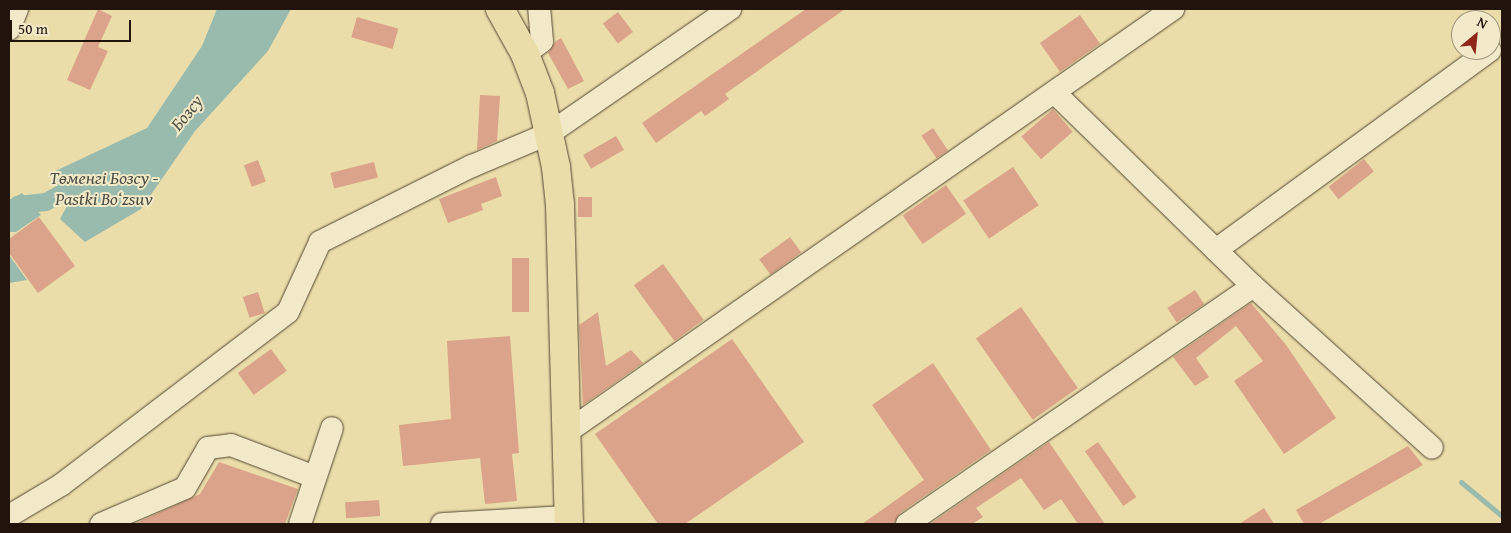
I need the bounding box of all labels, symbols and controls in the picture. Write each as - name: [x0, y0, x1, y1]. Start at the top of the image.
- scale bar: [12, 10, 134, 42]
- north arrow: [1451, 10, 1501, 60]
- text: N: [1474, 12, 1491, 34]
- text: 50 m: [18, 18, 48, 39]
- water label: Бозсу: [166, 91, 208, 135]
- water label: Төменгі Бозсу - Pastki Boʻzsuv: [50, 168, 158, 210]

